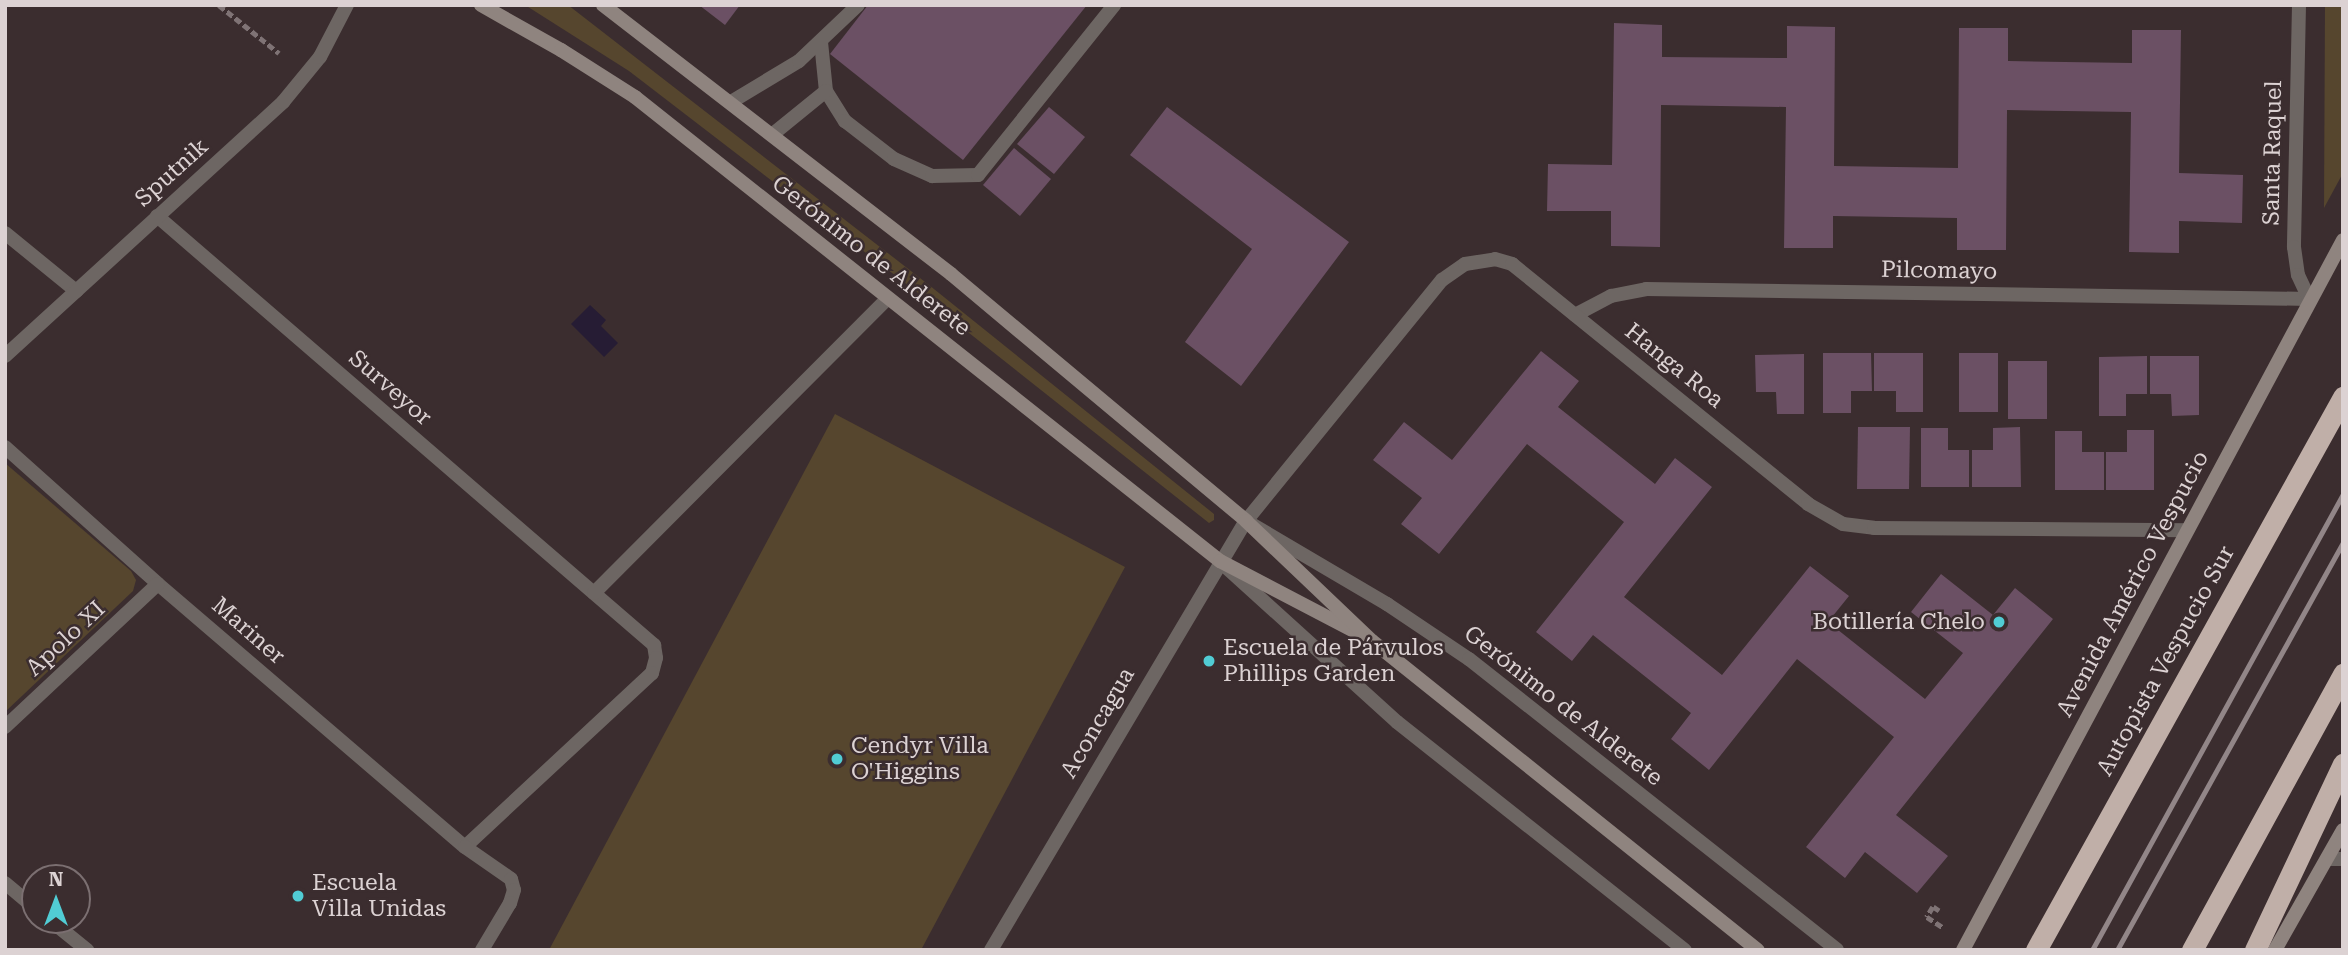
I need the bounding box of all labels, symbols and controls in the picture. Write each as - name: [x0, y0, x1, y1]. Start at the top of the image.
- street label: Santa Raquel: [2258, 80, 2288, 226]
- street label: Sputnik: [130, 133, 214, 213]
- street label: Gerónimo de Alderete: [766, 170, 976, 342]
- street label: Pilcomayo: [1881, 256, 1997, 286]
- street label: Hanga Roa: [1619, 318, 1729, 414]
- street label: Surveyor: [343, 345, 437, 431]
- street label: Avenida Américo Vespucio: [2051, 446, 2215, 722]
- street label: Autopista Vespucio Sur: [2091, 541, 2241, 781]
- street label: Mariner: [206, 592, 290, 670]
- street label: Apolo XI: [21, 596, 111, 682]
- place label: Botillería Chelo: [1813, 608, 1985, 636]
- marker: Botillería Chelo: [1991, 614, 2007, 630]
- street label: Gerónimo de Alderete: [1458, 620, 1668, 792]
- place label: Escuela de Párvulos Phillips Garden: [1223, 634, 1444, 688]
- marker: Escuela de Párvulos Phillips Garden: [1201, 653, 1217, 669]
- street label: Aconcagua: [1055, 663, 1141, 783]
- place label: Cendyr Villa O'Higgins: [851, 732, 989, 786]
- marker: Cendyr Villa O'Higgins: [829, 751, 845, 767]
- north arrow: [21, 864, 91, 934]
- text: N: [49, 868, 63, 891]
- place label: Escuela Villa Unidas: [312, 869, 446, 923]
- marker: Escuela Villa Unidas: [290, 888, 306, 904]

